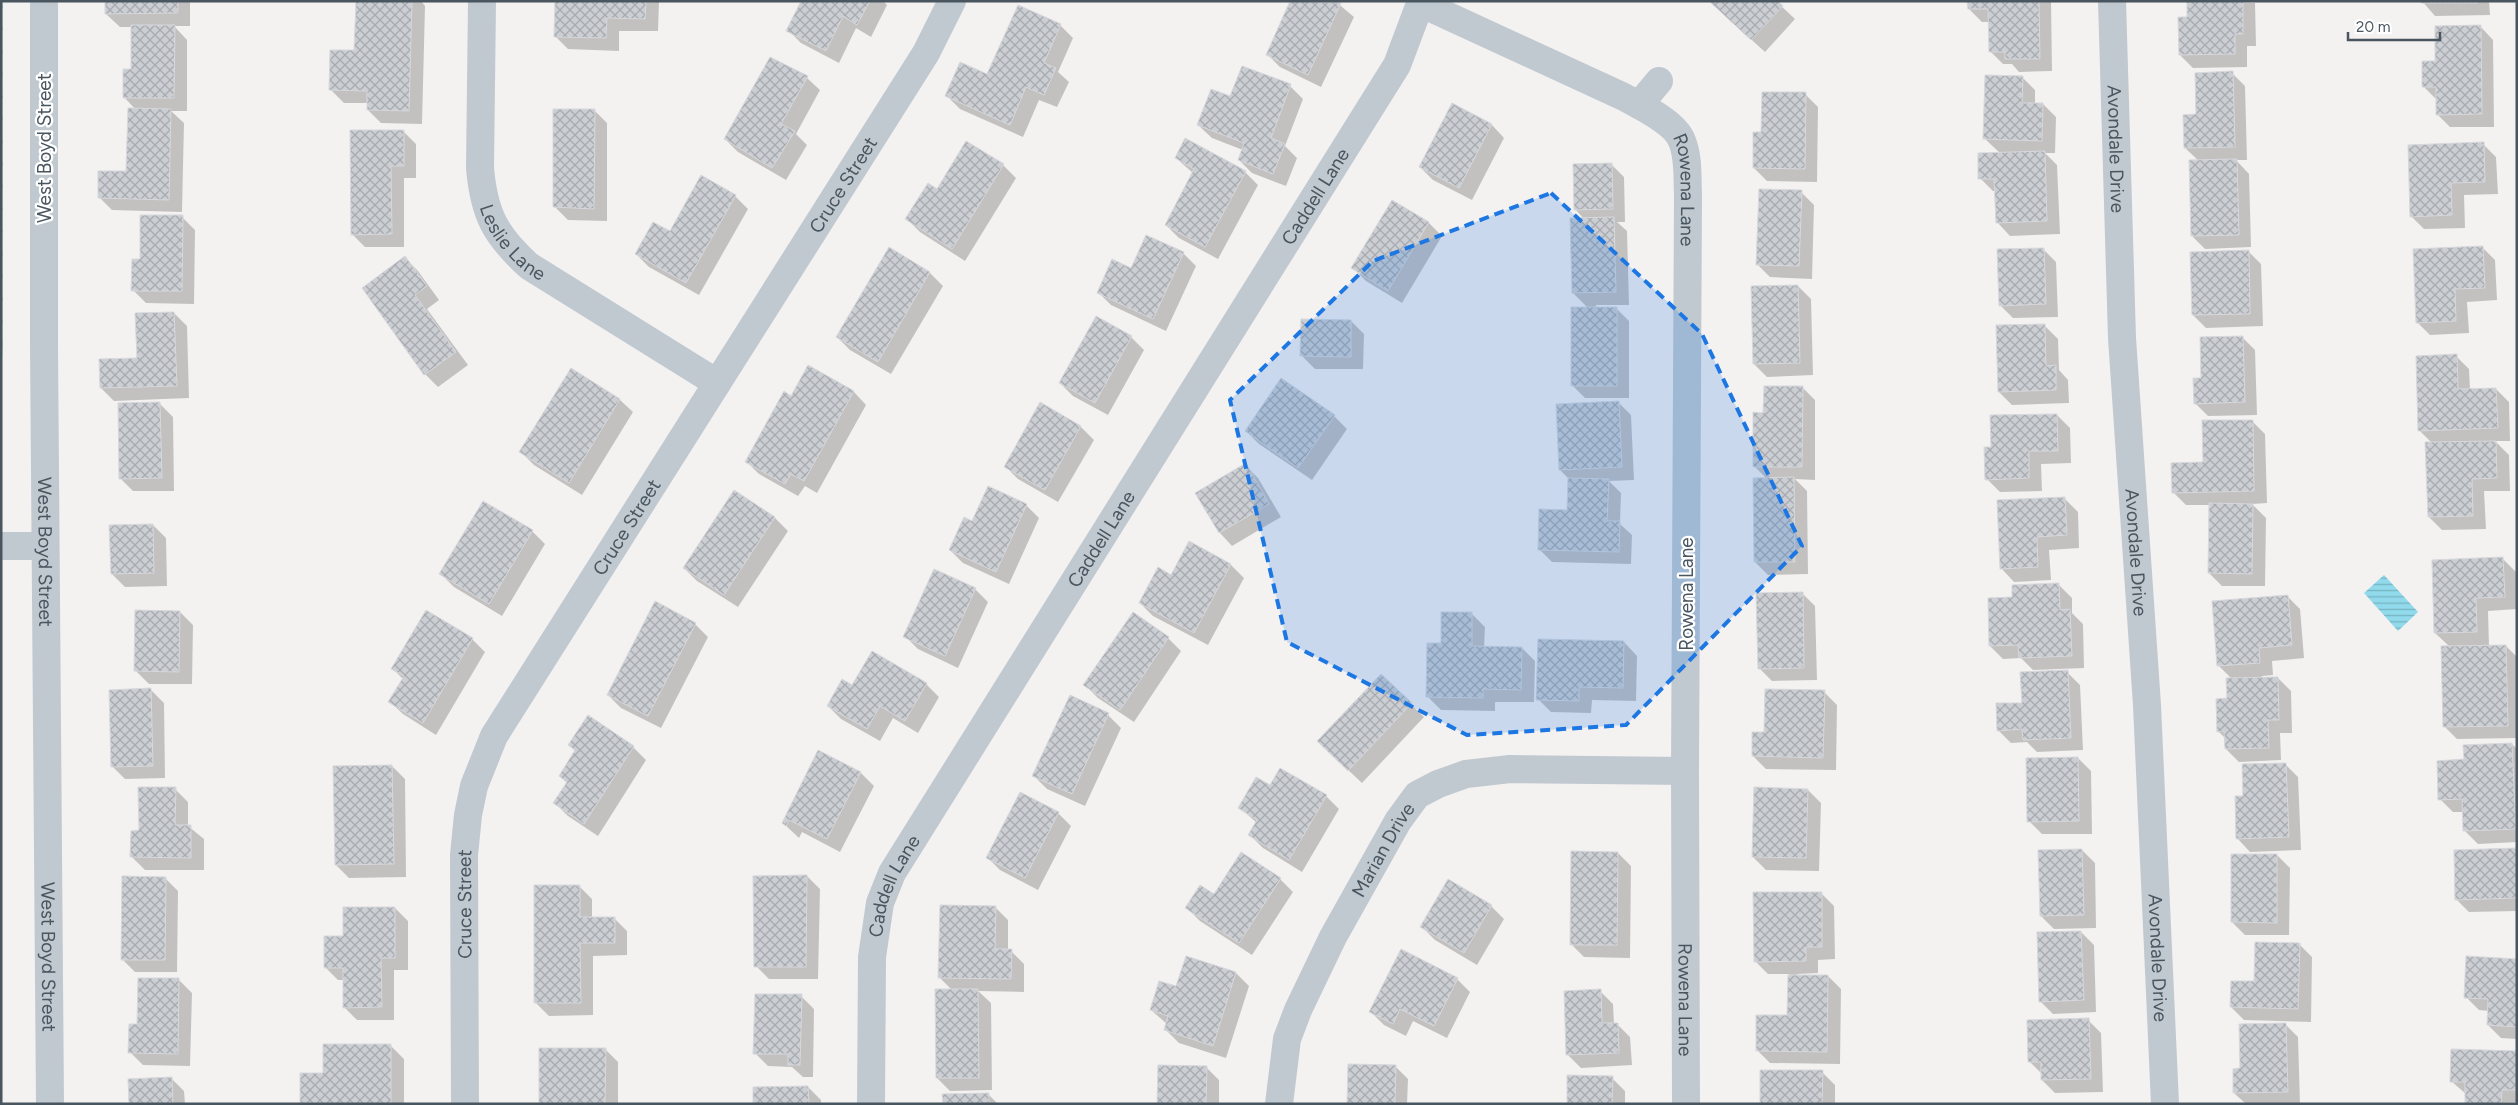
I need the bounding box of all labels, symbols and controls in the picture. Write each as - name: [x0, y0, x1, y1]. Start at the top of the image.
- scale bar: [2348, 10, 2440, 42]
- text: 20 m: [2356, 18, 2390, 36]
- street label: West Boyd Street: [33, 73, 56, 223]
- street label: Avondale Drive: [2102, 85, 2129, 213]
- street label: Rowena Lane: [1668, 130, 1699, 246]
- street label: Cruce Street: [804, 133, 882, 237]
- street label: Caddell Lane: [1277, 144, 1354, 249]
- street label: Leslie Lane: [475, 201, 550, 286]
- street label: Cruce Street: [588, 475, 666, 580]
- street label: West Boyd Street: [33, 477, 57, 627]
- street label: Caddell Lane: [1062, 486, 1140, 592]
- street label: Avondale Drive: [2120, 488, 2152, 617]
- street label: Rowena Lane: [1675, 537, 1698, 651]
- street label: Marian Drive: [1347, 798, 1420, 901]
- street label: Caddell Lane: [864, 831, 925, 939]
- street label: Cruce Street: [453, 848, 477, 959]
- street label: West Boyd Street: [36, 882, 60, 1032]
- street label: Avondale Drive: [2144, 893, 2172, 1022]
- street label: Rowena Lane: [1674, 943, 1697, 1056]

